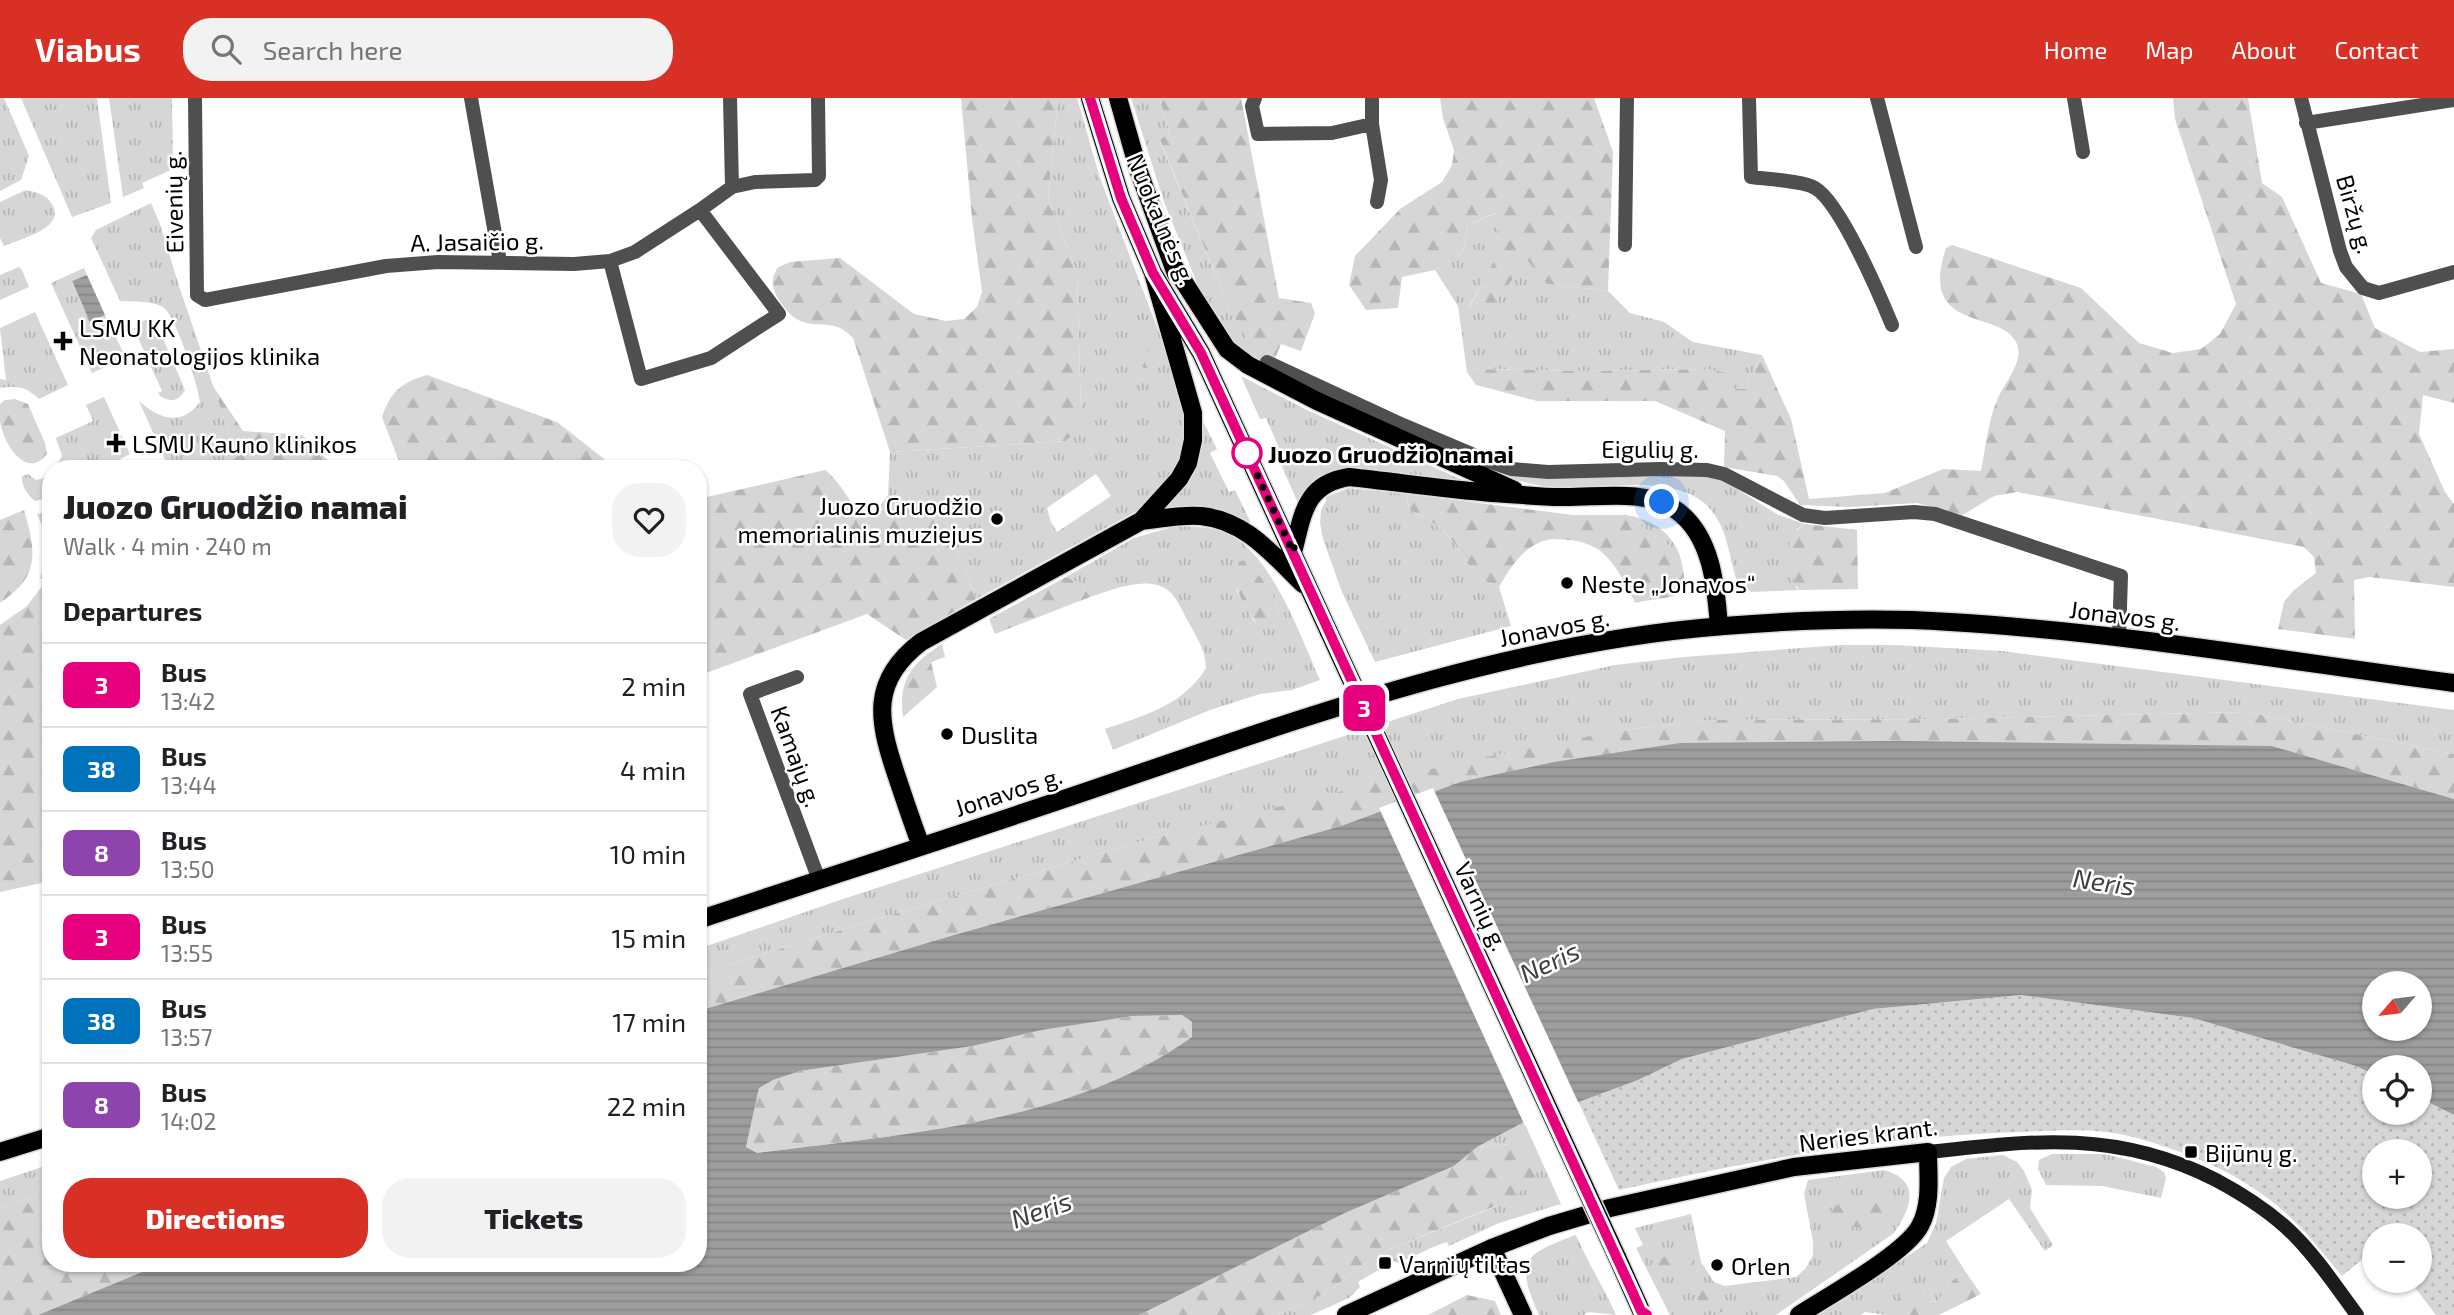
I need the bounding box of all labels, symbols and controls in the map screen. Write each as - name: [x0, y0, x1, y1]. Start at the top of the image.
- search box: [183, 18, 673, 81]
- text: Viabus: [35, 29, 141, 69]
- icon: search: [207, 30, 245, 68]
- text: Search here: [263, 34, 402, 65]
- text: Home: [2044, 35, 2107, 64]
- text: Map: [2145, 35, 2193, 64]
- text: About: [2231, 35, 2297, 64]
- text: Contact: [2335, 35, 2419, 64]
- street label: Nuokalnės g.: [1121, 149, 1203, 289]
- street label: Eivenių g.: [158, 150, 188, 254]
- street label: Biržų g.: [2331, 171, 2381, 257]
- street label: A. Jasaičio g.: [410, 225, 544, 257]
- place label: LSMU KK Neonatologijos klinika: [79, 313, 320, 370]
- marker: LSMU KK Neonatologijos klinika: [53, 331, 73, 351]
- place label: LSMU Kauno klinikos: [132, 429, 357, 458]
- marker: LSMU Kauno klinikos: [106, 433, 126, 453]
- street label: Eigulių g.: [1601, 434, 1699, 463]
- marker: Juozo Gruodžio namai: [1232, 438, 1262, 468]
- place label: Juozo Gruodžio namai: [1268, 439, 1514, 468]
- button: heart: [612, 483, 686, 557]
- your location: [1644, 484, 1679, 519]
- text: Juozo Gruodžio namai: [63, 486, 408, 526]
- place label: Juozo Gruodžio memorialinis muziejus: [738, 491, 983, 548]
- marker: Juozo Gruodžio memorialinis muziejus: [989, 511, 1005, 527]
- text: Walk · 4 min · 240 m: [63, 532, 272, 560]
- place label: Neste „Jonavos“: [1581, 569, 1756, 598]
- marker: Neste „Jonavos“: [1559, 575, 1575, 591]
- street label: Jonavos g.: [2068, 594, 2182, 636]
- text: Departures: [63, 595, 202, 626]
- street label: Jonavos g.: [1496, 602, 1612, 652]
- text: Bus: [161, 656, 207, 687]
- text: 3: [95, 670, 108, 699]
- text: 2 min: [621, 670, 686, 701]
- line badge: 3: [1341, 685, 1387, 731]
- text: 13:42: [161, 687, 215, 715]
- text: 3: [1357, 693, 1371, 722]
- street label: Kamajų g.: [765, 701, 829, 811]
- place label: Duslita: [961, 720, 1038, 749]
- marker: Duslita: [939, 726, 955, 742]
- text: Bus: [161, 740, 207, 771]
- text: 38: [87, 754, 116, 783]
- text: 4 min: [620, 754, 686, 785]
- street label: Jonavos g.: [950, 760, 1066, 822]
- text: 13:44: [161, 771, 217, 799]
- text: Bus: [161, 824, 207, 855]
- text: 8: [94, 838, 109, 867]
- text: 10 min: [610, 838, 686, 869]
- text: 13:50: [161, 855, 215, 883]
- street label: Varnių g.: [1449, 857, 1515, 955]
- water label: Neris: [2071, 861, 2137, 901]
- text: Bus: [161, 908, 207, 939]
- text: 3: [95, 922, 108, 951]
- text: 15 min: [612, 922, 686, 953]
- water label: Neris: [1514, 934, 1584, 988]
- text: 13:55: [161, 939, 213, 967]
- north arrow: [2362, 971, 2432, 1041]
- map controls: [2362, 971, 2432, 1293]
- text: Bus: [161, 992, 207, 1023]
- text: 38: [87, 1006, 116, 1035]
- text: 17 min: [612, 1006, 686, 1037]
- text: 13:57: [161, 1023, 212, 1051]
- button: locate: [2362, 1055, 2432, 1125]
- text: Bus: [161, 1076, 207, 1107]
- text: 8: [94, 1090, 109, 1119]
- text: 22 min: [607, 1090, 686, 1121]
- text: 14:02: [161, 1107, 217, 1135]
- street label: Neries krant.: [1797, 1111, 1939, 1157]
- place label: Bijūnų g.: [2205, 1138, 2297, 1167]
- button: +: [2362, 1139, 2432, 1209]
- marker: Bijūnų g.: [2183, 1144, 2199, 1160]
- button: Directions: [63, 1178, 368, 1258]
- button: Tickets: [382, 1178, 686, 1258]
- water label: Neris: [1007, 1184, 1075, 1234]
- button: −: [2362, 1223, 2432, 1293]
- place label: Varnių tiltas: [1399, 1249, 1531, 1278]
- place label: Orlen: [1731, 1251, 1791, 1280]
- marker: Varnių tiltas: [1377, 1255, 1393, 1271]
- marker: Orlen: [1709, 1257, 1725, 1273]

